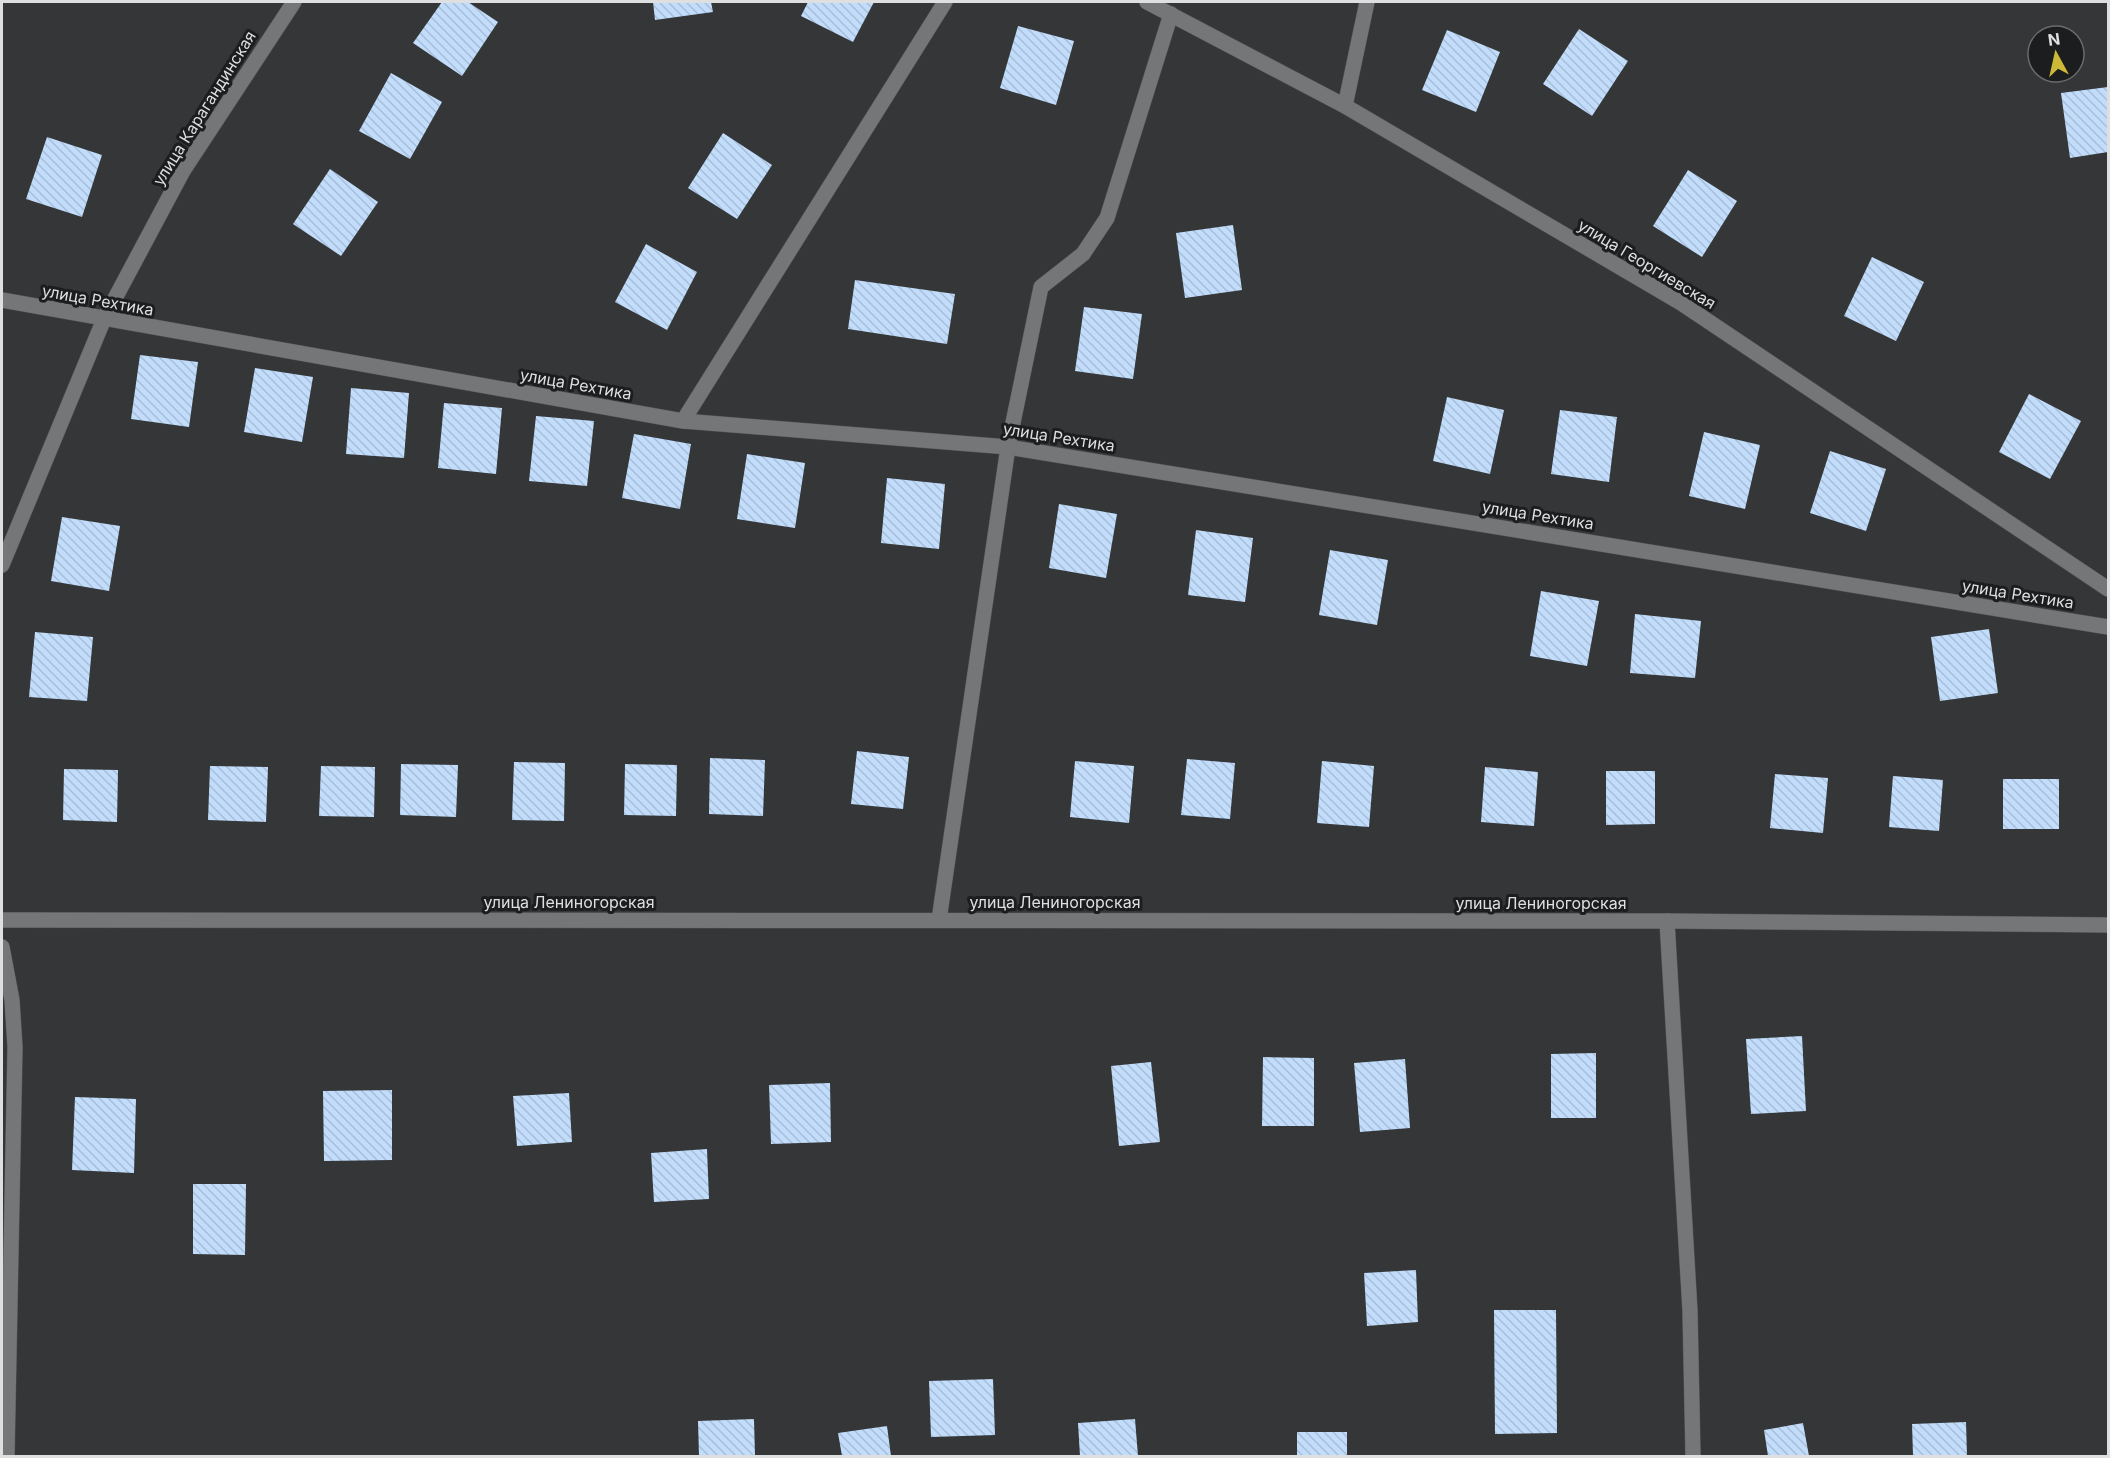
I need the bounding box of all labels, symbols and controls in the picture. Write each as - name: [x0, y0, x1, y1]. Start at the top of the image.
- north arrow: [2026, 24, 2086, 84]
- street label: улица Карагандинская: [148, 27, 260, 189]
- text: N: [2046, 28, 2061, 50]
- street label: улица Георгиевская: [1574, 215, 1720, 313]
- street label: улица Рехтика: [41, 280, 155, 320]
- street label: улица Рехтика: [519, 364, 633, 404]
- street label: улица Рехтика: [1002, 418, 1116, 456]
- street label: улица Рехтика: [1481, 496, 1595, 534]
- street label: улица Рехтика: [1961, 575, 2075, 613]
- street label: улица Лениногорская: [483, 892, 655, 912]
- street label: улица Лениногорская: [969, 892, 1141, 912]
- street label: улица Лениногорская: [1455, 893, 1627, 913]

